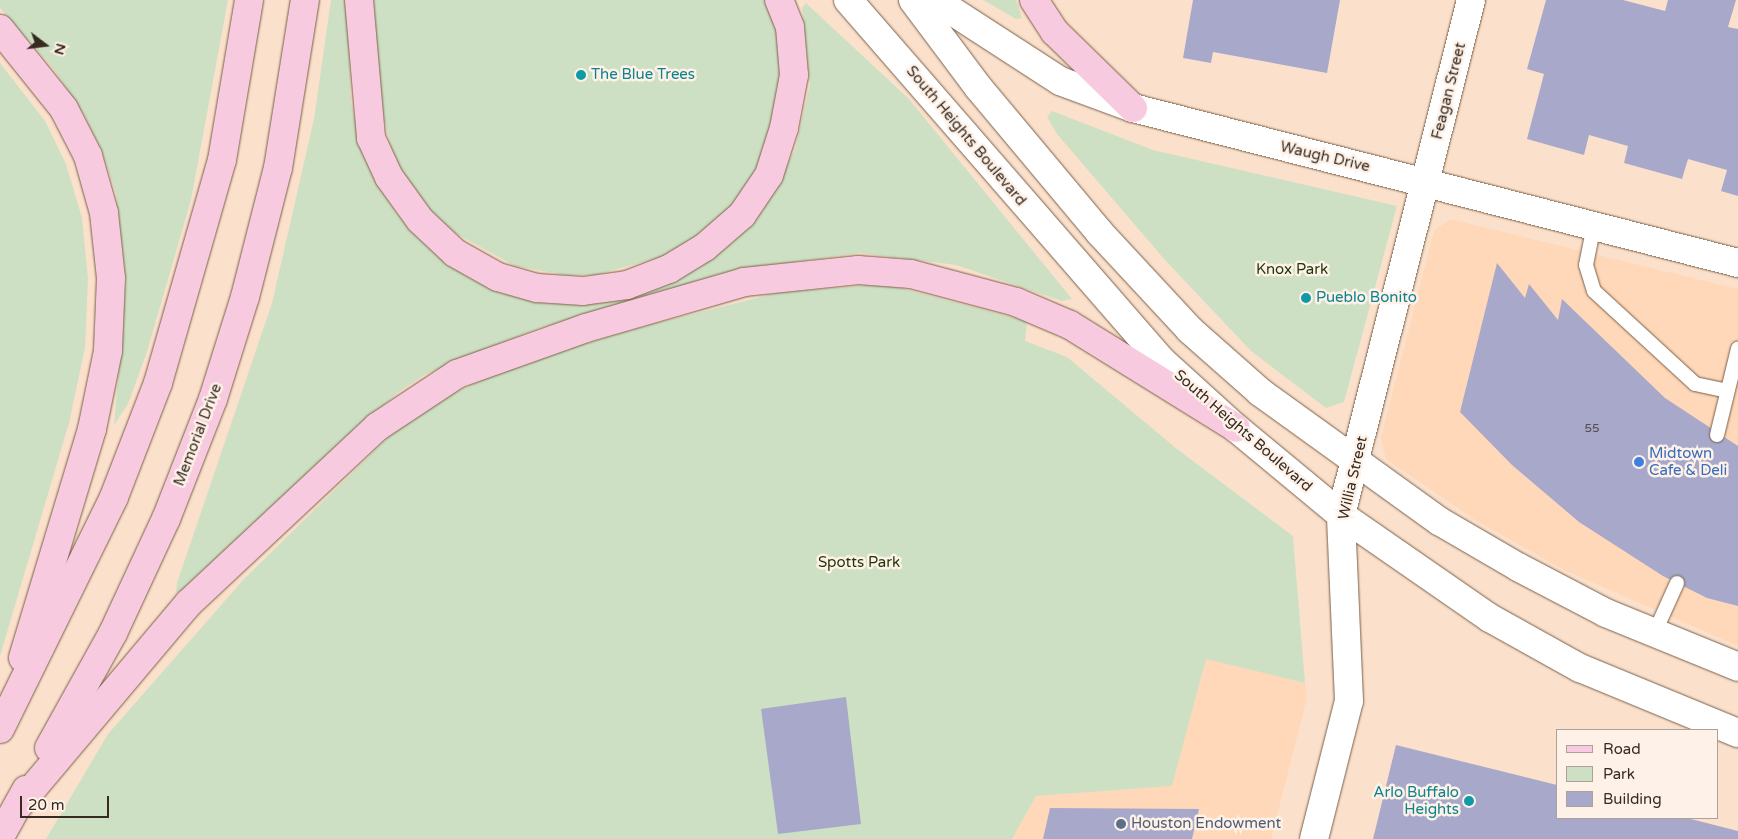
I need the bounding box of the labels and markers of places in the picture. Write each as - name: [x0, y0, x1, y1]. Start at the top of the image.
- place label: The Blue Trees: [591, 66, 695, 84]
- marker: The Blue Trees: [575, 69, 587, 81]
- place label: Pueblo Bonito: [1316, 289, 1417, 307]
- marker: Pueblo Bonito: [1300, 292, 1312, 304]
- place label: Midtown Cafe & Deli: [1649, 444, 1727, 479]
- marker: Midtown Cafe & Deli: [1633, 456, 1645, 468]
- place label: Arlo Buffalo Heights: [1373, 783, 1459, 818]
- marker: Arlo Buffalo Heights: [1463, 795, 1475, 807]
- place label: Houston Endowment: [1131, 815, 1281, 833]
- marker: Houston Endowment: [1115, 818, 1127, 830]

